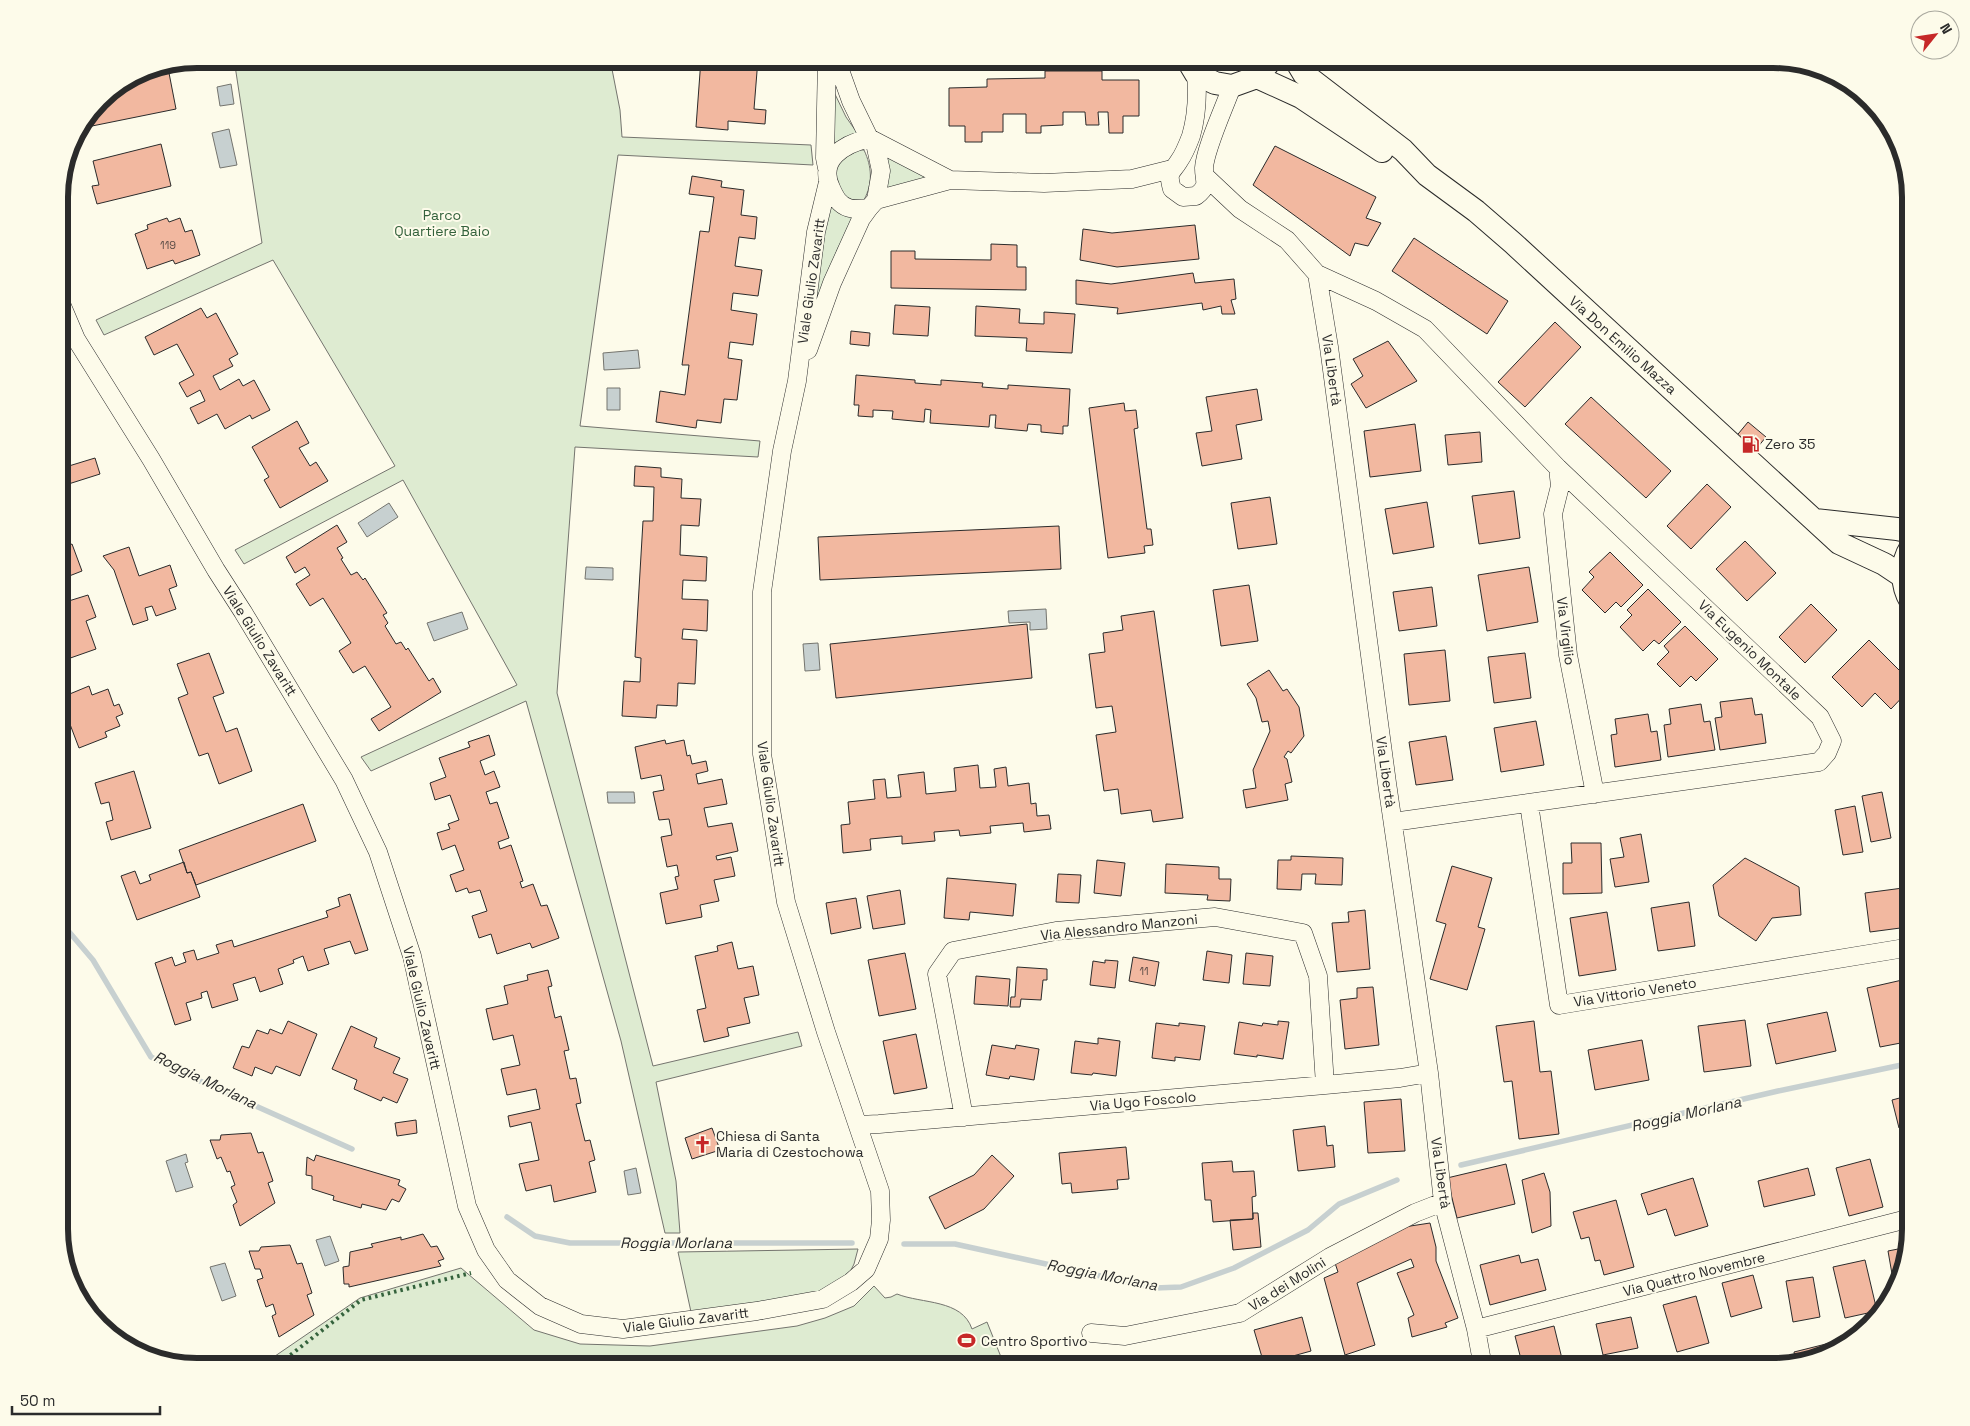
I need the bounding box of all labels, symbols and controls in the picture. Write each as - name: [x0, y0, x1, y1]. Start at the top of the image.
- north arrow: [1910, 10, 1960, 60]
- text: N: [1936, 20, 1956, 37]
- park label: Parco Quartiere Baio: [394, 206, 490, 240]
- street label: Viale Giulio Zavaritt: [793, 217, 829, 345]
- house number: 119: [160, 238, 176, 252]
- street label: Via Don Emilio Mazza: [1565, 292, 1681, 398]
- street label: Via Libertà: [1318, 333, 1346, 407]
- fuel station icon: Zero 35: [1741, 434, 1761, 454]
- place label: Zero 35: [1765, 435, 1815, 453]
- street label: Viale Giulio Zavaritt: [219, 583, 301, 699]
- street label: Via Virgilio: [1553, 596, 1579, 666]
- street label: Via Eugenio Montale: [1694, 596, 1806, 704]
- street label: Via Libertà: [1372, 735, 1400, 809]
- street label: Viale Giulio Zavaritt: [753, 740, 789, 868]
- street label: Via Alessandro Manzoni: [1039, 910, 1199, 944]
- street label: Viale Giulio Zavaritt: [399, 944, 445, 1072]
- house number: 11: [1139, 964, 1149, 978]
- street label: Via Vittorio Veneto: [1572, 973, 1698, 1011]
- water label: Roggia Morlana: [151, 1046, 260, 1113]
- street label: Via Ugo Foscolo: [1089, 1087, 1197, 1115]
- water label: Roggia Morlana: [1629, 1092, 1743, 1135]
- place label: Chiesa di Santa Maria di Czestochowa: [716, 1127, 864, 1161]
- church icon: Chiesa di Santa Maria di Czestochowa: [692, 1134, 712, 1154]
- street label: Via Libertà: [1427, 1136, 1455, 1210]
- water label: Roggia Morlana: [620, 1233, 732, 1252]
- street label: Via Quattro Novembre: [1621, 1248, 1767, 1300]
- street label: Via dei Molini: [1245, 1253, 1329, 1315]
- water label: Roggia Morlana: [1045, 1254, 1159, 1295]
- street label: Viale Giulio Zavaritt: [622, 1303, 750, 1337]
- sports icon: Centro Sportivo: [957, 1331, 977, 1351]
- place label: Centro Sportivo: [981, 1332, 1088, 1350]
- scale bar: [12, 1384, 160, 1416]
- text: 50 m: [20, 1391, 55, 1410]

